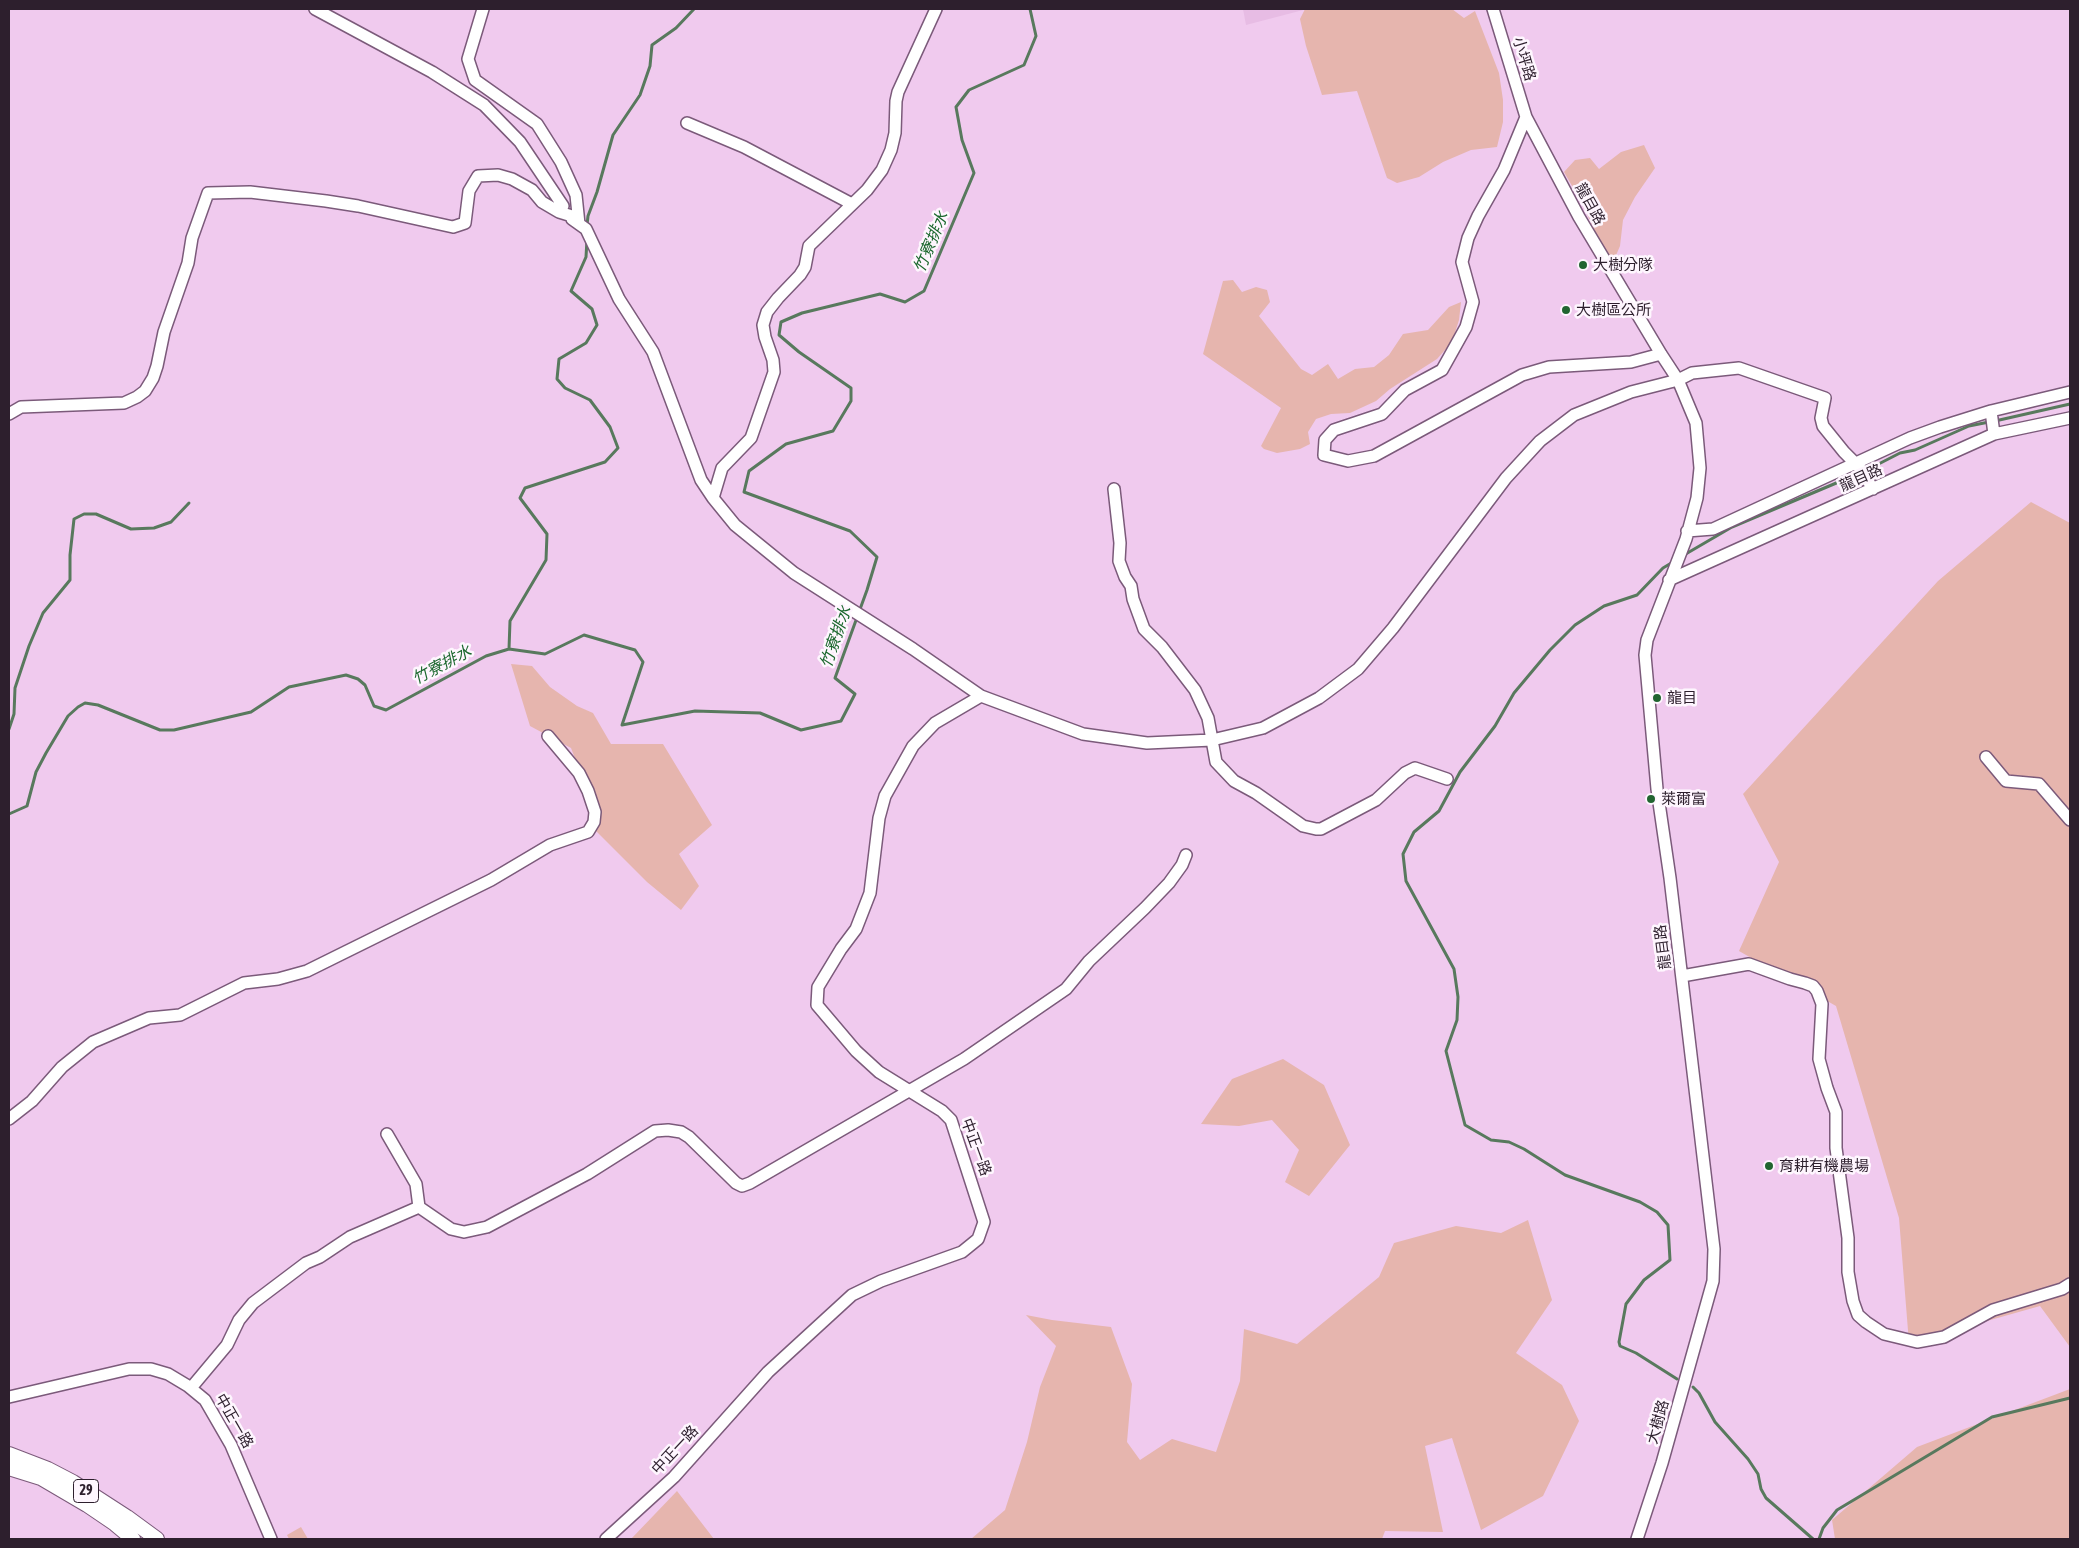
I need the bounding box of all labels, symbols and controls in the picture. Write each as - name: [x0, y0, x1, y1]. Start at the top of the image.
- street label: 小坪路: [1509, 35, 1539, 83]
- street label: 龍目路: [1571, 180, 1609, 228]
- water label: 竹寮排水: [910, 209, 952, 275]
- place label: 大樹分隊: [1593, 256, 1653, 274]
- marker: 大樹分隊: [1577, 259, 1589, 271]
- place label: 大樹區公所: [1576, 301, 1651, 319]
- marker: 大樹區公所: [1560, 304, 1572, 316]
- street label: 龍目路: [1837, 461, 1885, 495]
- water label: 竹寮排水: [817, 604, 855, 670]
- water label: 竹寮排水: [409, 642, 475, 688]
- place label: 龍目: [1667, 689, 1697, 707]
- marker: 龍目: [1651, 692, 1663, 704]
- place label: 萊爾富: [1661, 790, 1706, 808]
- marker: 萊爾富: [1645, 793, 1657, 805]
- street label: 龍目路: [1651, 924, 1675, 970]
- street label: 中正一路: [957, 1116, 995, 1178]
- place label: 育耕有機農場: [1779, 1157, 1869, 1175]
- marker: 育耕有機農場: [1763, 1160, 1775, 1172]
- street label: 中正一路: [211, 1391, 257, 1451]
- street label: 大樹路: [1643, 1398, 1673, 1446]
- street label: 中正一路: [648, 1422, 702, 1478]
- road number: 29: [74, 1480, 98, 1502]

